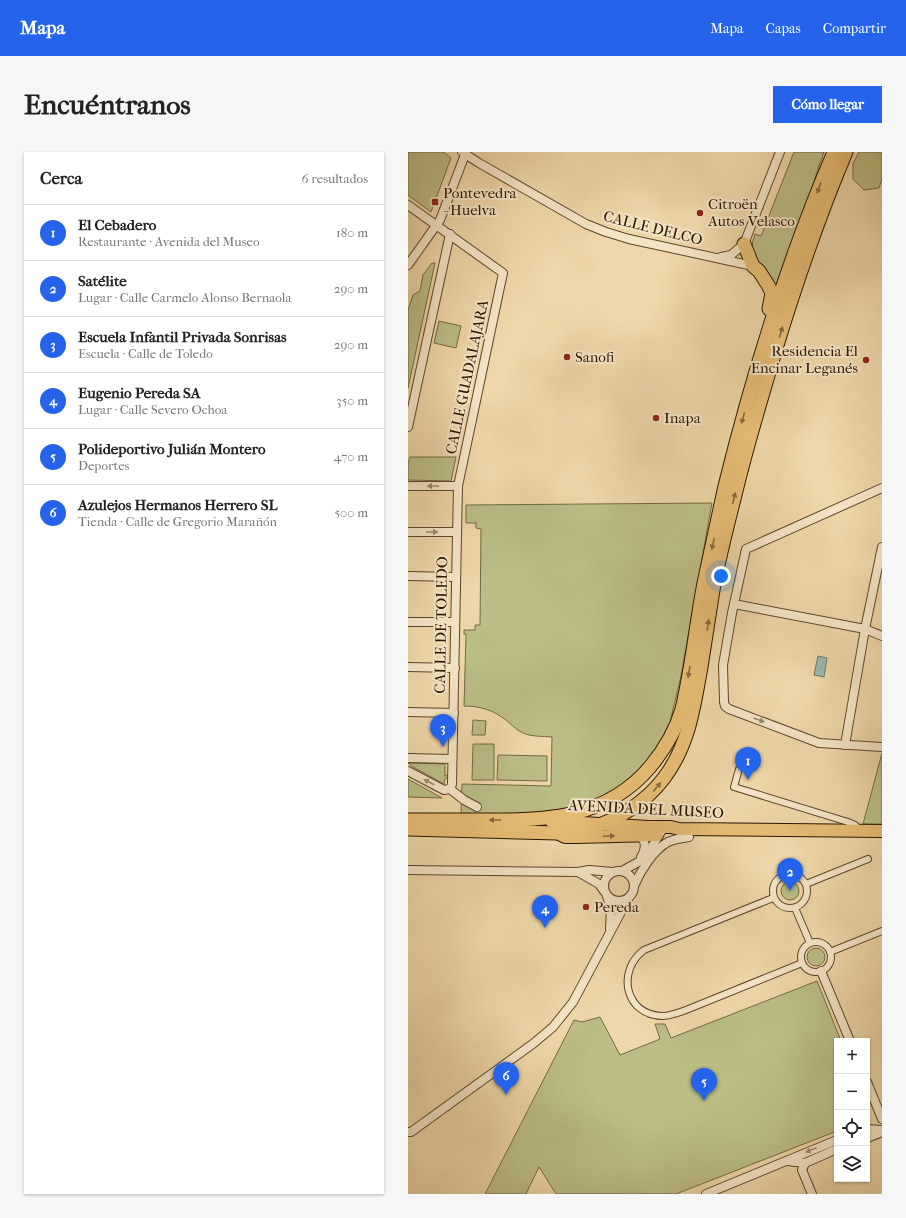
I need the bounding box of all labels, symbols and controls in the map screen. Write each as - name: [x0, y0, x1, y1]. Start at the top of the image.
- text: Mapa: [20, 17, 65, 39]
- text: Mapa: [710, 20, 744, 37]
- text: Capas: [766, 20, 801, 37]
- text: Compartir: [823, 20, 886, 37]
- button: Cómo llegar: [773, 86, 882, 123]
- text: Encuéntranos: [24, 88, 191, 121]
- text: Cerca: [40, 168, 82, 188]
- text: 6 resultados: [301, 171, 368, 186]
- one-way arrow: [815, 182, 821, 194]
- place label: Pontevedra - Huelva: [443, 184, 518, 219]
- place label: Citroën Autos Velasco: [707, 195, 795, 230]
- marker: Pontevedra - Huelva: [430, 197, 440, 207]
- street label: CALLE DELCO: [601, 207, 705, 249]
- marker: Citroën Autos Velasco: [695, 208, 705, 218]
- text: El Cebadero: [78, 216, 156, 234]
- text: 1: [51, 225, 55, 240]
- text: 180 m: [336, 225, 368, 240]
- text: Restaurante · Avenida del Museo: [78, 234, 260, 249]
- text: Satélite: [78, 272, 127, 290]
- text: 2: [50, 281, 56, 296]
- text: 290 m: [334, 281, 368, 296]
- text: Lugar · Calle Carmelo Alonso Bernaola: [78, 290, 291, 305]
- street label: CALLE GUADALAJARA: [442, 298, 492, 456]
- one-way arrow: [778, 326, 784, 338]
- text: Escuela Infantil Privada Sonrisas: [78, 328, 287, 346]
- text: 3: [50, 337, 56, 352]
- text: 290 m: [334, 337, 368, 352]
- place label: Residencia El Encinar Leganés: [751, 342, 858, 377]
- text: Escuela · Calle de Toledo: [78, 346, 213, 361]
- place label: Sanofi: [575, 348, 615, 366]
- marker: Sanofi: [562, 352, 572, 362]
- marker: Residencia El Encinar Leganés: [861, 355, 871, 365]
- text: Eugenio Pereda SA: [78, 384, 201, 402]
- text: 4: [49, 393, 57, 408]
- text: 350 m: [336, 393, 368, 408]
- text: Lugar · Calle Severo Ochoa: [78, 402, 227, 417]
- place label: Inapa: [664, 409, 702, 427]
- one-way arrow: [740, 412, 746, 424]
- marker: Inapa: [651, 413, 661, 423]
- text: Polideportivo Julián Montero: [78, 440, 266, 458]
- text: 5: [50, 449, 56, 464]
- text: 470 m: [334, 449, 368, 464]
- text: Deportes: [78, 458, 129, 473]
- one-way arrow: [426, 483, 439, 489]
- one-way arrow: [732, 492, 738, 504]
- text: Azulejos Hermanos Herrero SL: [78, 496, 277, 514]
- text: 6: [49, 505, 57, 520]
- text: 500 m: [334, 505, 368, 520]
- text: Tienda · Calle de Gregorio Marañón: [78, 514, 277, 529]
- one-way arrow: [426, 529, 439, 535]
- one-way arrow: [709, 538, 715, 550]
- street label: CALLE DE TOLEDO: [431, 556, 451, 694]
- your location: [711, 566, 731, 586]
- one-way arrow: [705, 619, 711, 631]
- one-way arrow: [686, 666, 692, 678]
- pin: 3: [430, 714, 456, 747]
- one-way arrow: [753, 717, 765, 723]
- pin: 1: [735, 747, 761, 780]
- one-way arrow: [423, 778, 435, 785]
- one-way arrow: [652, 782, 661, 791]
- street label: AVENIDA DEL MUSEO: [567, 796, 724, 822]
- one-way arrow: [488, 817, 501, 823]
- one-way arrow: [603, 833, 615, 840]
- pin: 2: [777, 858, 803, 891]
- pin: 4: [532, 895, 558, 928]
- place label: Pereda: [594, 898, 640, 916]
- marker: Pereda: [581, 902, 591, 912]
- map controls: [834, 1038, 870, 1182]
- button: +: [834, 1038, 870, 1074]
- pin: 6: [493, 1062, 519, 1095]
- pin: 5: [691, 1068, 717, 1101]
- button: −: [834, 1074, 870, 1110]
- button: locate: [834, 1110, 870, 1146]
- button: layers: [834, 1146, 870, 1182]
- one-way arrow: [805, 1147, 817, 1153]

